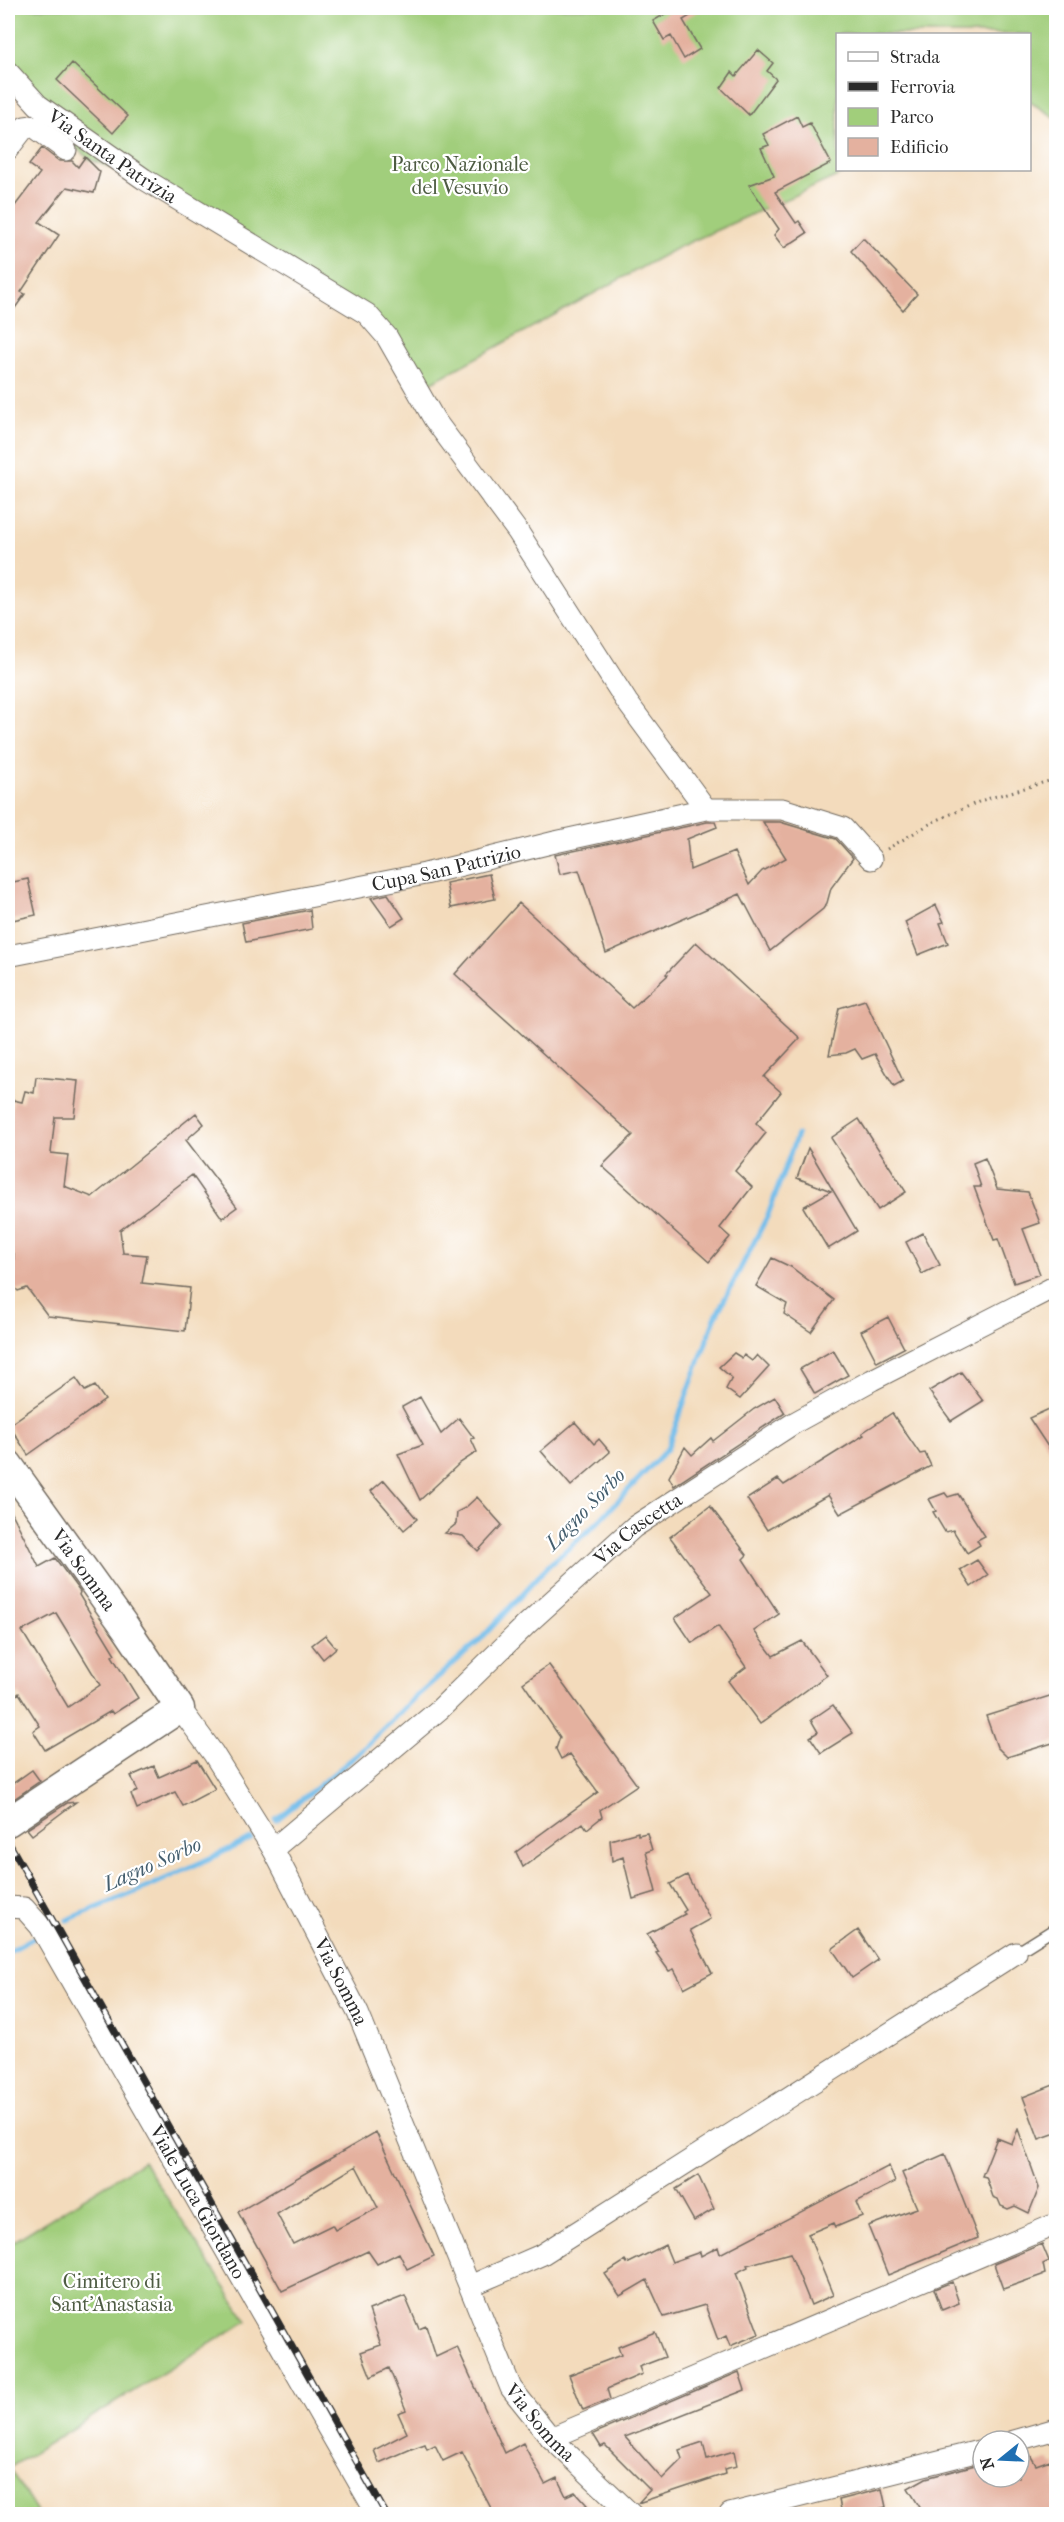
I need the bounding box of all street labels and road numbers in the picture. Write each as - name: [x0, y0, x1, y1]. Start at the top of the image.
- street label: Via Santa Patrizia: [43, 104, 182, 209]
- street label: Cupa San Patrizio: [370, 840, 523, 896]
- street label: Via Cascetta: [589, 1488, 687, 1570]
- street label: Via Somma: [46, 1524, 121, 1616]
- street label: Via Somma: [309, 1933, 373, 2029]
- street label: Viale Luca Giordano: [144, 2120, 251, 2283]
- street label: Via Somma: [499, 2378, 580, 2467]

